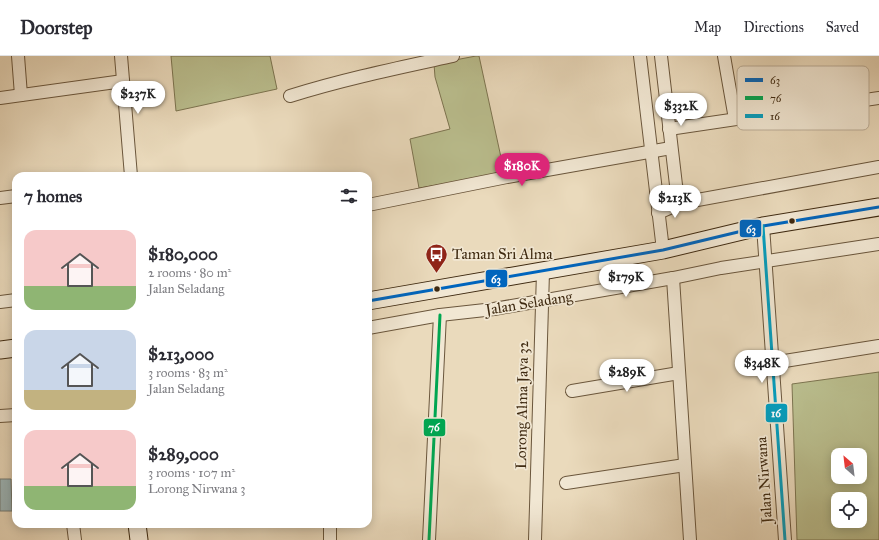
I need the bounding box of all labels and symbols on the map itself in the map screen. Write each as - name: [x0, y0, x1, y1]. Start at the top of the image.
- legend: [737, 66, 869, 130]
- text: 63: [770, 74, 780, 87]
- pin: $237K: [110, 81, 166, 115]
- text: 76: [770, 92, 782, 105]
- pin: $332K: [653, 93, 709, 127]
- text: 16: [770, 110, 780, 123]
- pin: $180K: [494, 153, 550, 187]
- pin: $213K: [647, 185, 703, 219]
- unlabelled marker: [787, 216, 797, 226]
- line badge: 63: [739, 219, 762, 238]
- text: 63: [746, 223, 756, 237]
- bus stop icon: Taman Sri Alma: [423, 241, 449, 274]
- place label: Taman Sri Alma: [452, 245, 553, 263]
- pin: $179K: [598, 264, 654, 298]
- line badge: 63: [485, 269, 508, 288]
- text: 63: [491, 273, 501, 287]
- unlabelled marker: [432, 284, 442, 294]
- street label: Jalan Seladang: [482, 287, 575, 320]
- street label: Lorong Alma Jaya 32: [512, 340, 533, 469]
- pin: $348K: [734, 350, 790, 384]
- pin: $289K: [599, 359, 655, 393]
- line badge: 16: [765, 403, 788, 423]
- text: 16: [771, 407, 782, 420]
- line badge: 76: [423, 418, 446, 437]
- text: 76: [428, 421, 441, 434]
- street label: Jalan Nirwana: [752, 435, 777, 526]
- north arrow: [831, 448, 867, 484]

